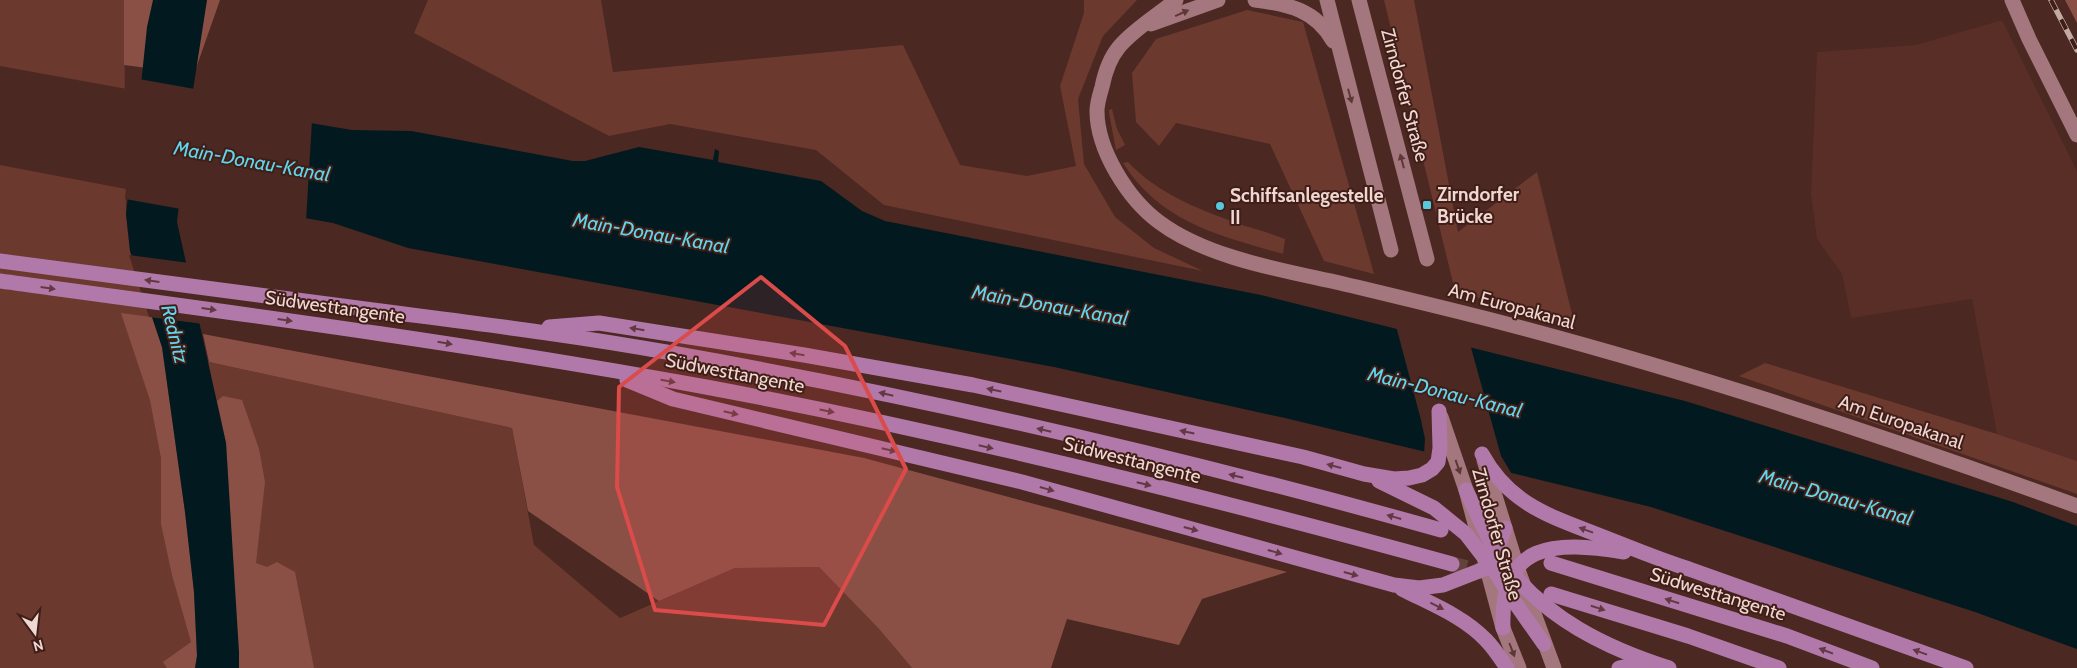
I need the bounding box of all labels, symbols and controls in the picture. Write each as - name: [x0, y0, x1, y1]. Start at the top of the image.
- one-way arrow: [1175, 9, 1189, 17]
- street label: Zirndorfer Straße: [1376, 26, 1434, 164]
- one-way arrow: [1347, 88, 1355, 103]
- water label: Main-Donau-Kanal: [171, 135, 332, 187]
- one-way arrow: [1398, 154, 1406, 169]
- place label: Zirndorfer Brücke: [1437, 183, 1520, 228]
- place label: Schiffsanlegestelle II: [1230, 184, 1384, 229]
- marker: Zirndorfer Brücke: [1421, 199, 1433, 211]
- marker: Schiffsanlegestelle II: [1214, 200, 1226, 212]
- water label: Main-Donau-Kanal: [570, 207, 731, 259]
- one-way arrow: [143, 277, 159, 285]
- street label: Am Europakanal: [1446, 278, 1578, 334]
- water label: Main-Donau-Kanal: [969, 279, 1130, 331]
- one-way arrow: [41, 284, 57, 292]
- street label: Südwesttangente: [264, 286, 407, 328]
- water label: Rednitz: [156, 302, 194, 366]
- one-way arrow: [202, 305, 218, 313]
- one-way arrow: [277, 316, 293, 324]
- one-way arrow: [628, 325, 644, 333]
- one-way arrow: [438, 339, 454, 347]
- street label: Südwesttangente: [664, 348, 807, 398]
- one-way arrow: [789, 350, 805, 358]
- water label: Main-Donau-Kanal: [1364, 361, 1525, 423]
- one-way arrow: [660, 377, 676, 385]
- one-way arrow: [987, 386, 1002, 394]
- one-way arrow: [878, 390, 893, 398]
- street label: Am Europakanal: [1836, 390, 1967, 454]
- one-way arrow: [819, 408, 835, 416]
- one-way arrow: [723, 409, 739, 417]
- one-way arrow: [1037, 426, 1052, 434]
- one-way arrow: [1180, 428, 1195, 436]
- street label: Südwesttangente: [1061, 432, 1203, 488]
- one-way arrow: [978, 443, 994, 451]
- one-way arrow: [882, 446, 897, 454]
- one-way arrow: [1455, 459, 1462, 474]
- one-way arrow: [1326, 461, 1341, 469]
- water label: Main-Donau-Kanal: [1756, 463, 1916, 530]
- street label: Zirndorfer Straße: [1467, 465, 1527, 603]
- one-way arrow: [1229, 472, 1244, 480]
- one-way arrow: [1136, 480, 1151, 488]
- one-way arrow: [1039, 485, 1054, 493]
- one-way arrow: [1386, 513, 1401, 521]
- one-way arrow: [1184, 525, 1199, 533]
- one-way arrow: [1579, 526, 1593, 534]
- one-way arrow: [1267, 549, 1282, 557]
- street label: Südwesttangente: [1647, 562, 1789, 626]
- one-way arrow: [1344, 570, 1359, 578]
- one-way arrow: [1664, 596, 1679, 604]
- one-way arrow: [1430, 602, 1445, 610]
- one-way arrow: [1590, 604, 1605, 612]
- north arrow: [10, 608, 60, 658]
- text: N: [31, 636, 45, 656]
- one-way arrow: [1508, 643, 1516, 657]
- one-way arrow: [1819, 647, 1834, 654]
- one-way arrow: [1913, 648, 1928, 655]

